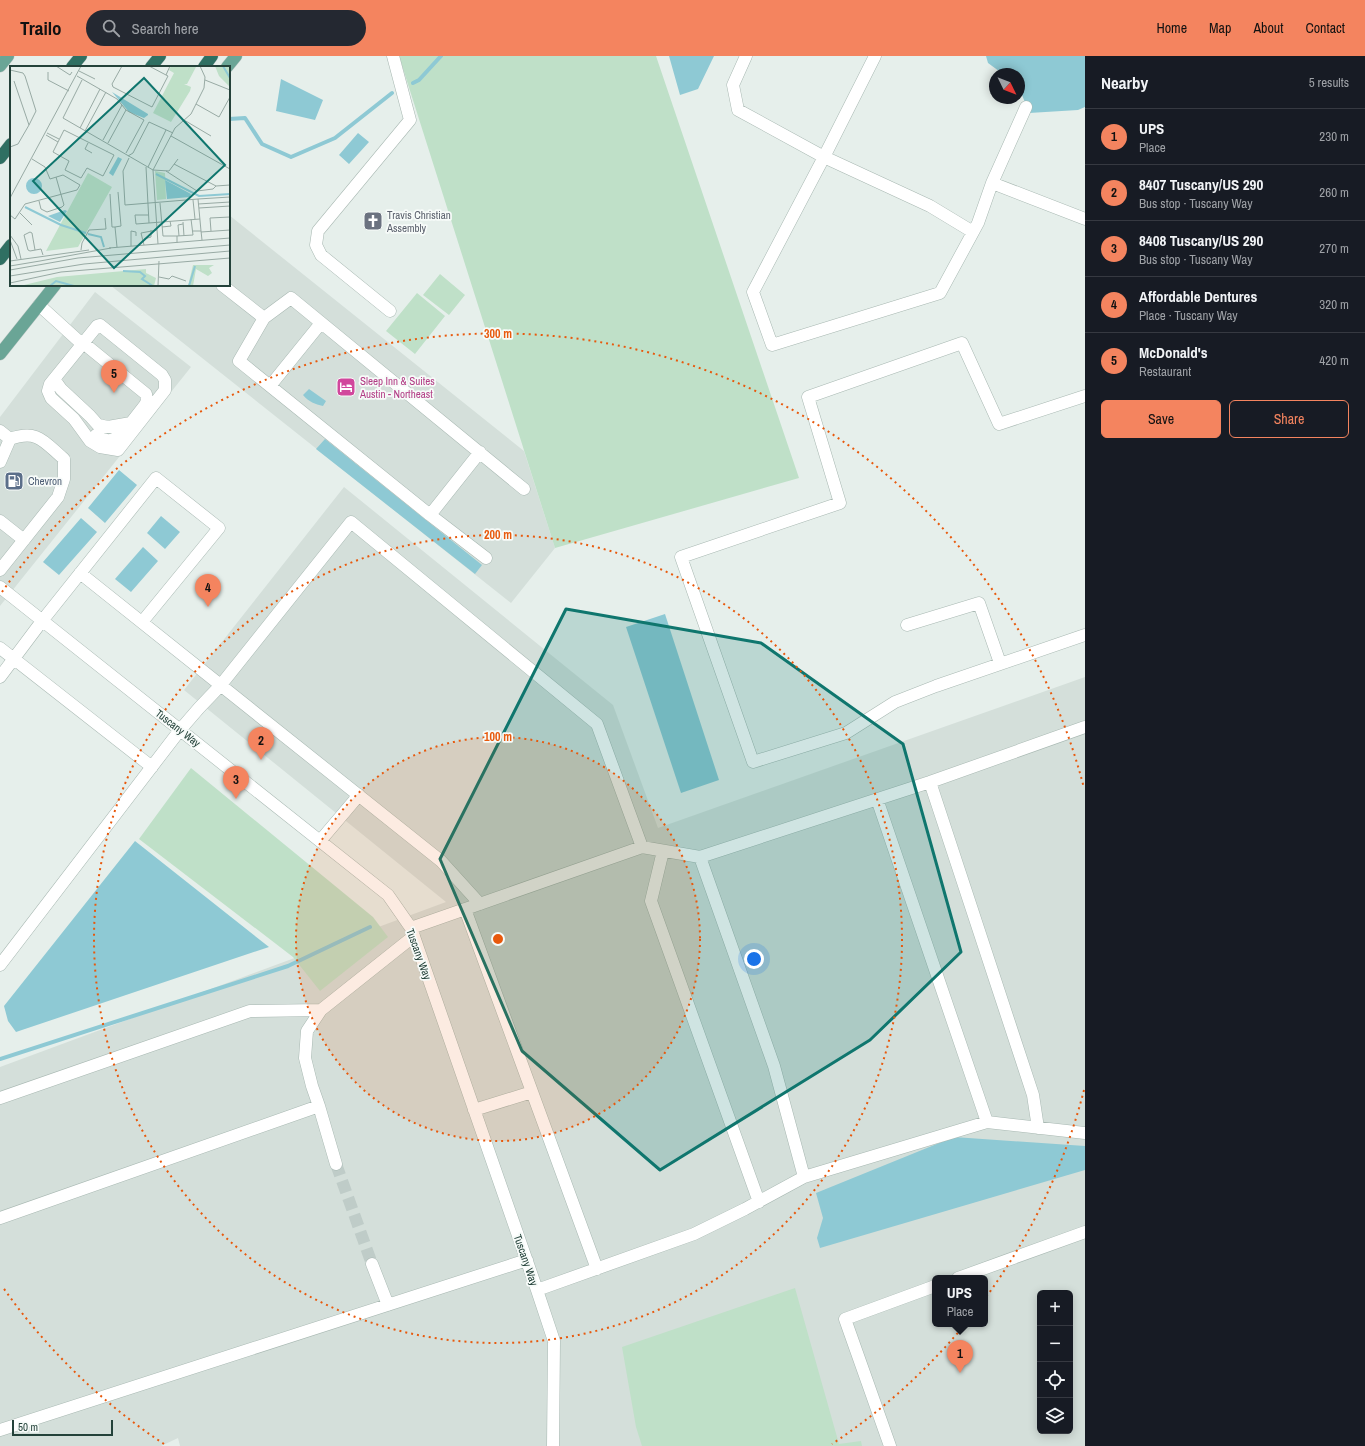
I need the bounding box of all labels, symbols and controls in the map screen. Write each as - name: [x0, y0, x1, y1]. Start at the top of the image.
- search box: [86, 10, 366, 46]
- text: Trailo: [20, 15, 62, 41]
- icon: search: [100, 17, 122, 39]
- text: Search here: [132, 18, 199, 39]
- text: Home: [1156, 19, 1187, 37]
- text: Map: [1209, 19, 1231, 37]
- text: About: [1253, 19, 1283, 37]
- text: Contact: [1305, 19, 1345, 37]
- inset map: [10, 66, 230, 286]
- north arrow: [989, 68, 1025, 104]
- text: Nearby: [1101, 71, 1148, 94]
- text: 5 results: [1309, 74, 1349, 91]
- text: UPS: [1139, 118, 1164, 139]
- text: 1: [1111, 128, 1117, 145]
- text: 230 m: [1319, 128, 1349, 145]
- text: Place: [1139, 139, 1166, 156]
- text: 8407 Tuscany/US 290: [1139, 174, 1263, 195]
- text: 2: [1111, 184, 1117, 201]
- text: 260 m: [1319, 184, 1349, 201]
- text: Bus stop · Tuscany Way: [1139, 195, 1252, 212]
- place label: Travis Christian Assembly: [386, 208, 451, 235]
- church icon: Travis Christian Assembly: [362, 210, 384, 232]
- text: 8408 Tuscany/US 290: [1139, 230, 1263, 251]
- text: 3: [1111, 240, 1117, 257]
- text: 270 m: [1319, 240, 1349, 257]
- text: Bus stop · Tuscany Way: [1139, 251, 1252, 268]
- text: Affordable Dentures: [1139, 286, 1257, 307]
- text: 4: [1111, 296, 1117, 313]
- text: 320 m: [1319, 296, 1349, 313]
- text: Place · Tuscany Way: [1139, 307, 1238, 324]
- text: 300 m: [484, 326, 512, 342]
- text: McDonald's: [1139, 342, 1208, 363]
- text: 5: [1111, 352, 1117, 369]
- text: 420 m: [1319, 352, 1349, 369]
- pin: 5: [101, 360, 127, 393]
- text: Restaurant: [1139, 363, 1191, 380]
- place label: Sleep Inn & Suites Austin - Northeast: [359, 374, 435, 401]
- hotel icon: Sleep Inn & Suites Austin - Northeast: [335, 376, 357, 398]
- button: Save: [1101, 400, 1221, 438]
- button: Share: [1229, 400, 1349, 438]
- fuel station icon: Chevron: [3, 470, 25, 492]
- place label: Chevron: [28, 474, 62, 488]
- text: 200 m: [484, 527, 512, 543]
- pin: 4: [195, 574, 221, 607]
- street label: Tuscany Way: [153, 706, 204, 750]
- pin: 2: [248, 727, 274, 760]
- text: 100 m: [484, 729, 512, 745]
- pin: 3: [223, 766, 249, 799]
- street label: Tuscany Way: [403, 926, 435, 982]
- centre of rings: [491, 932, 505, 946]
- your location: [744, 949, 764, 969]
- street label: Tuscany Way: [511, 1232, 541, 1288]
- popup: [932, 1275, 988, 1327]
- text: UPS: [947, 1282, 972, 1303]
- map controls: [1037, 1290, 1073, 1434]
- button: +: [1037, 1290, 1073, 1326]
- text: Place: [947, 1303, 973, 1320]
- button: −: [1037, 1326, 1073, 1362]
- pin: 1: [947, 1340, 973, 1373]
- button: locate: [1037, 1362, 1073, 1398]
- button: layers: [1037, 1398, 1073, 1434]
- scale bar: [12, 1418, 113, 1437]
- text: 50 m: [18, 1420, 38, 1434]

